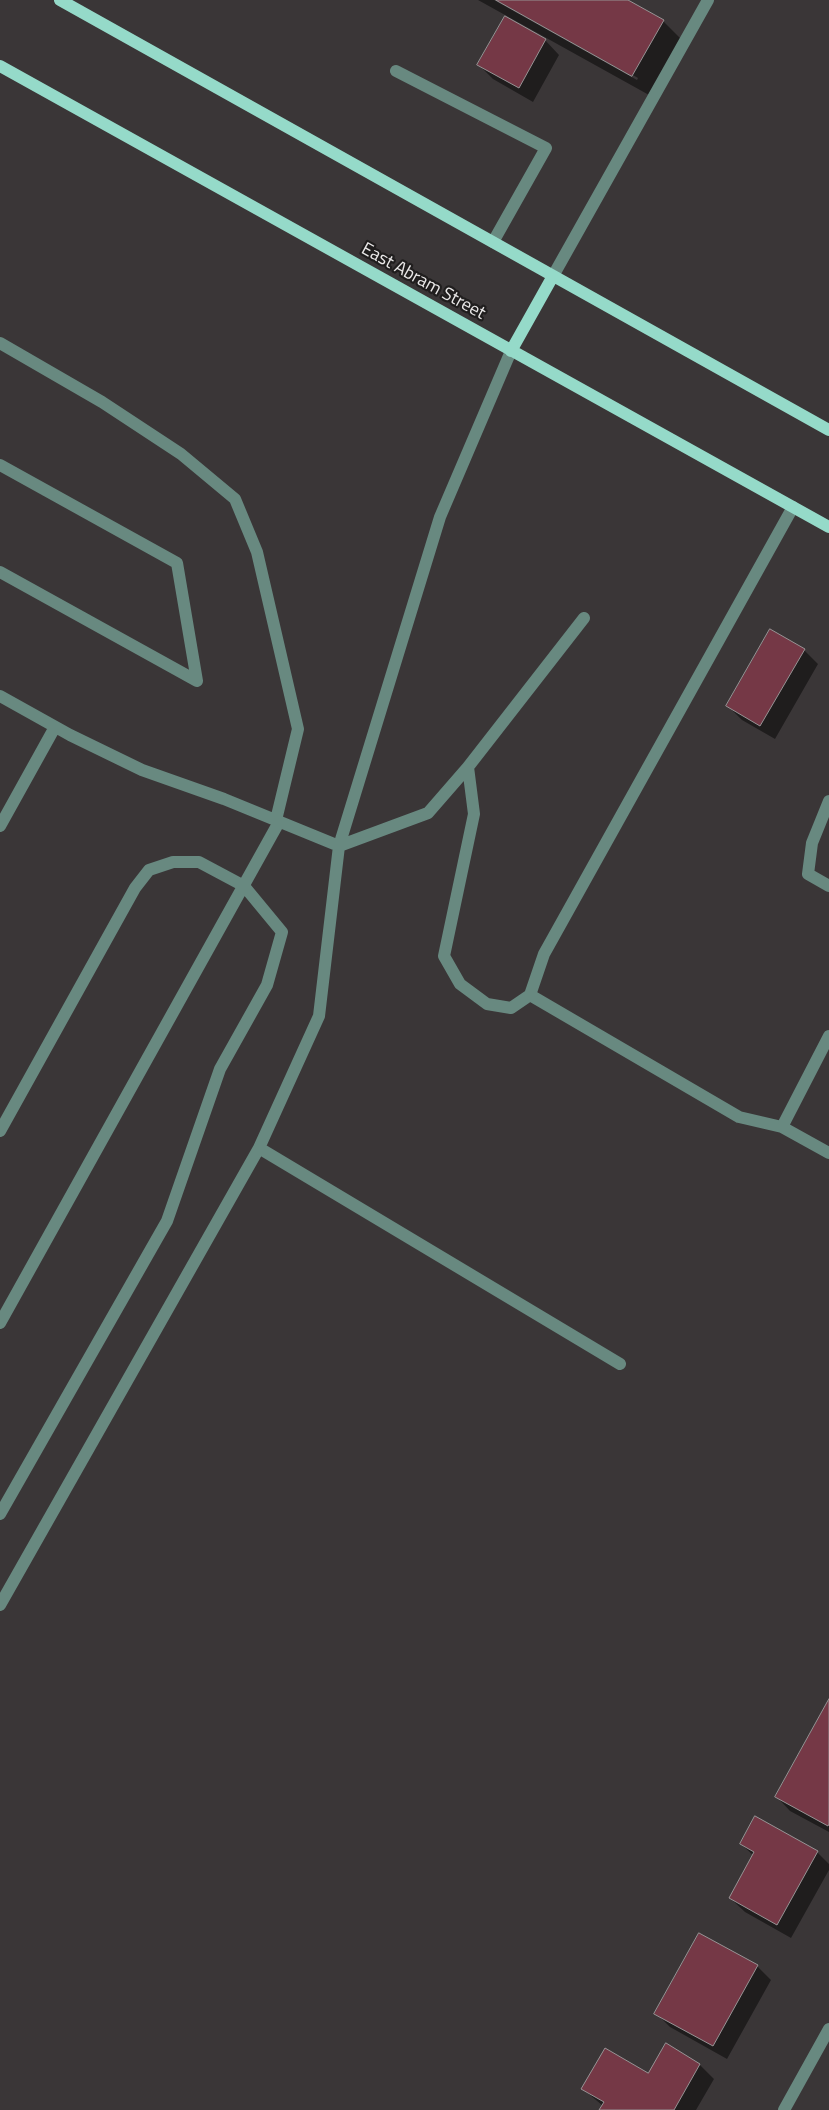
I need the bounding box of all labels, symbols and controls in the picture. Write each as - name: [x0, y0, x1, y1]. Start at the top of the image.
- street label: East Abram Street: [357, 239, 489, 325]

